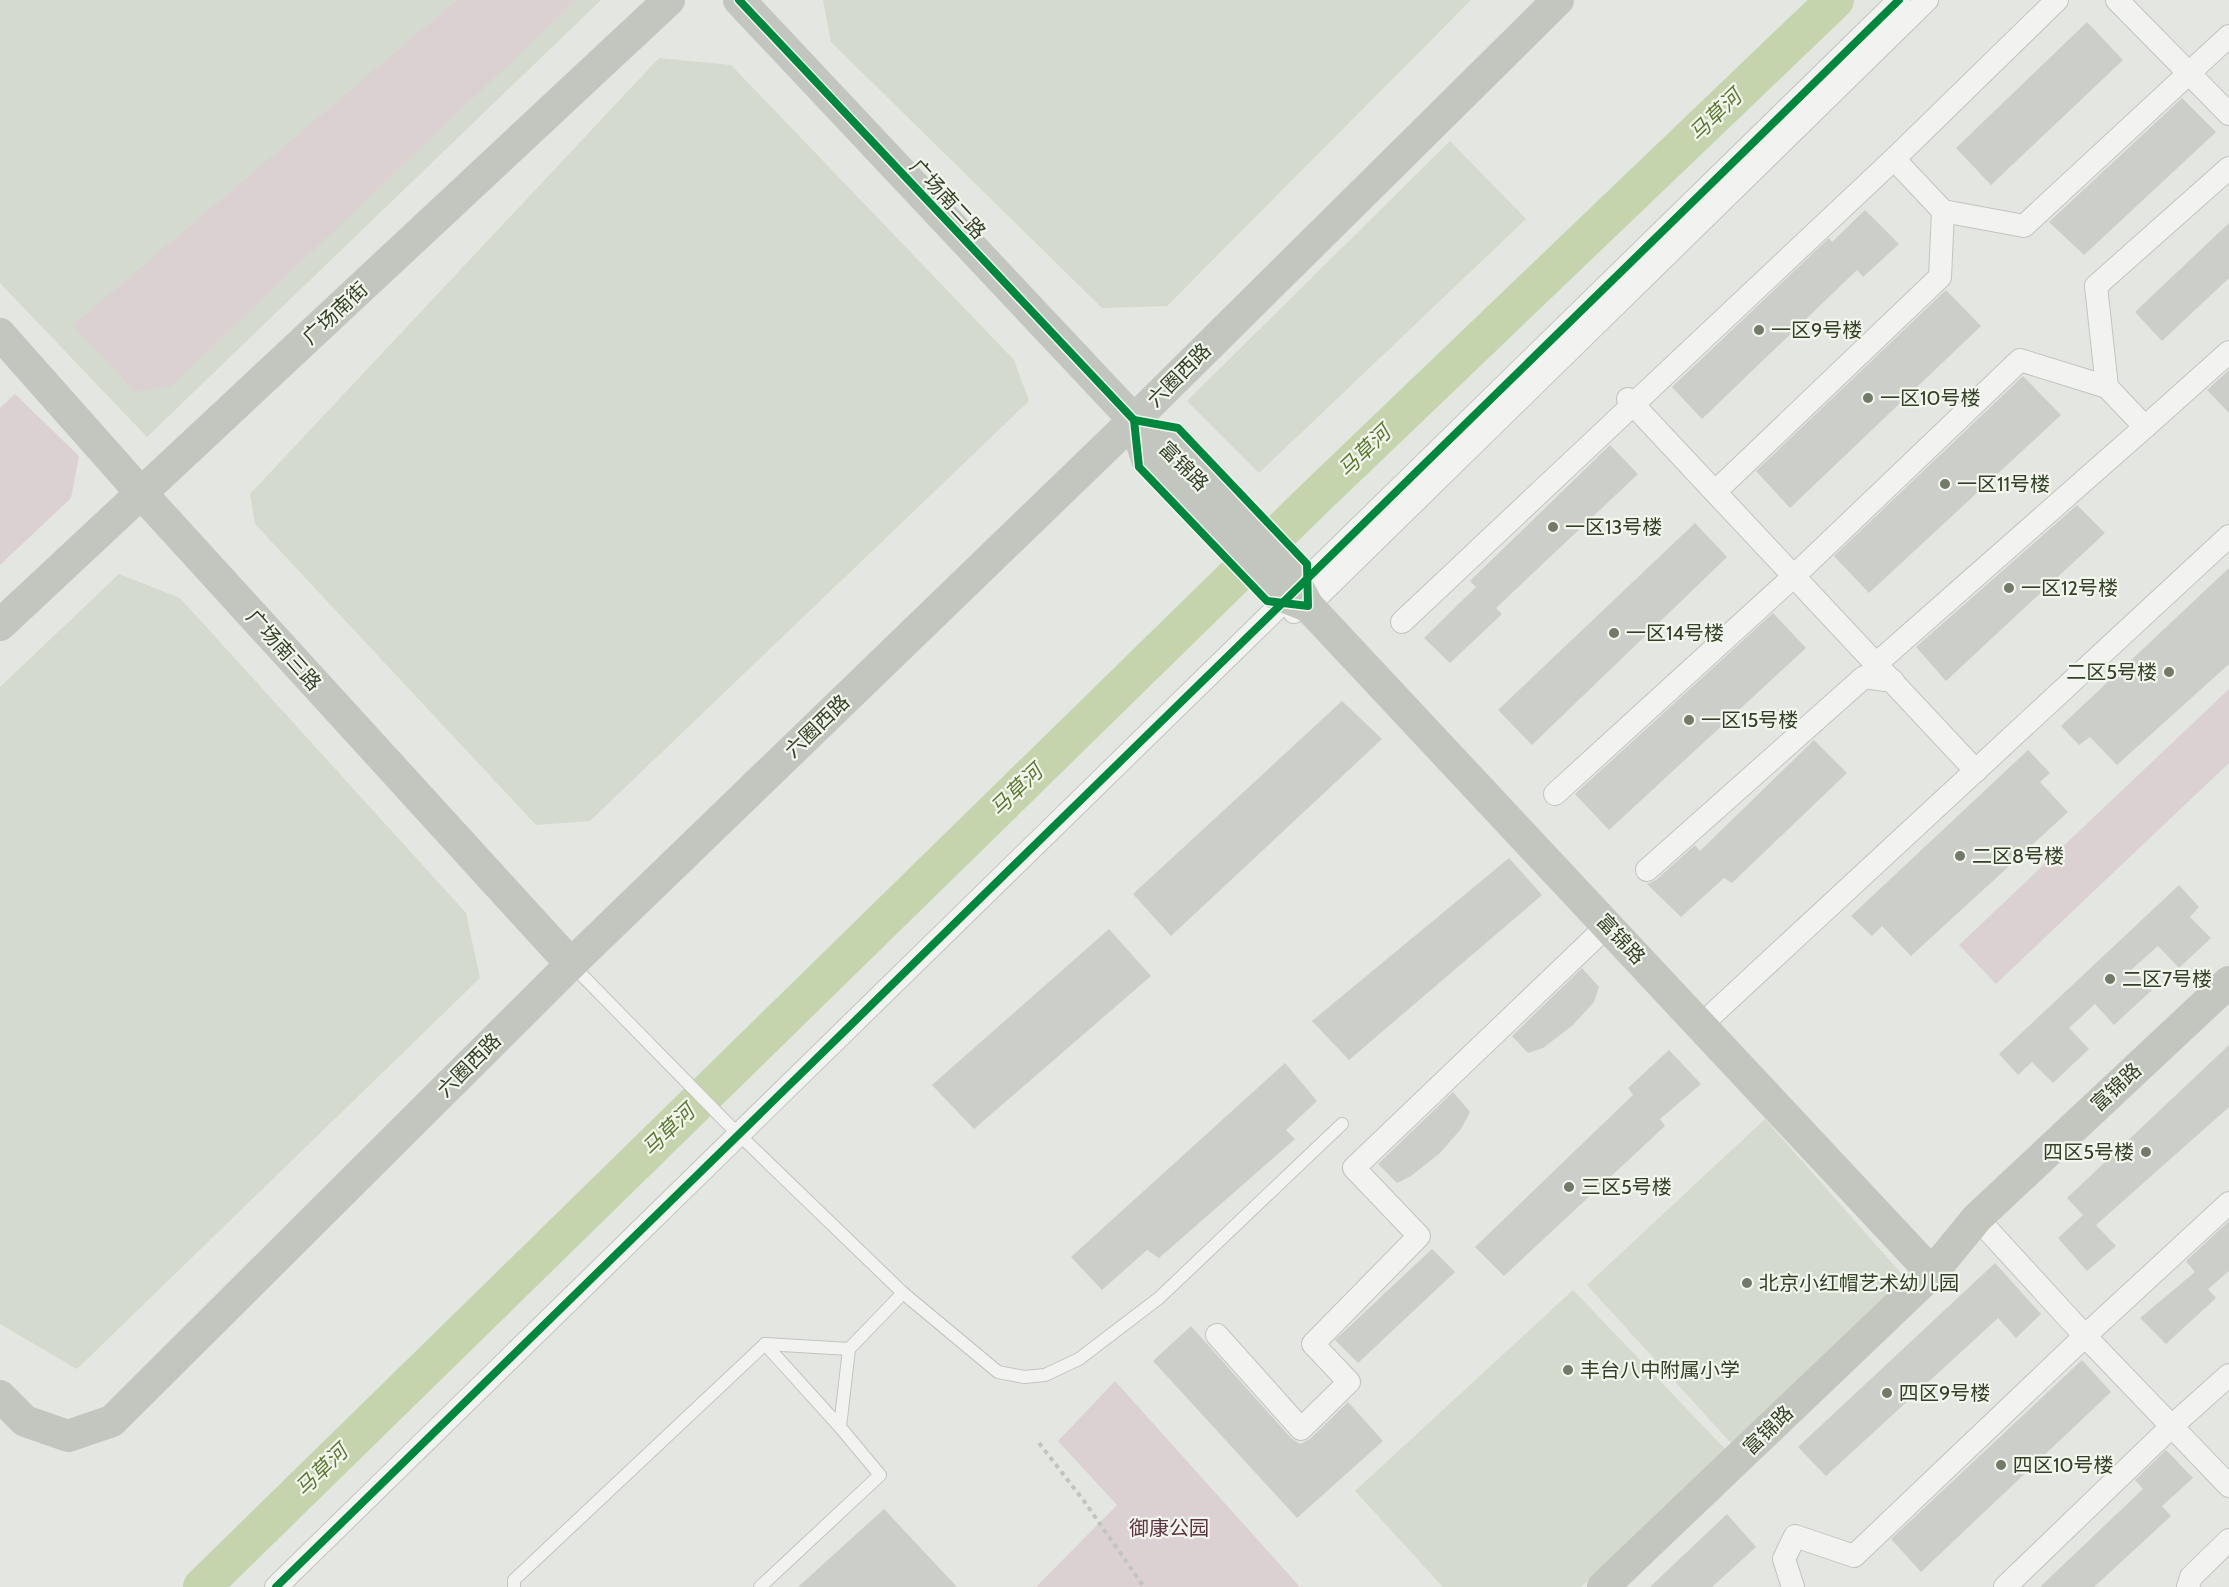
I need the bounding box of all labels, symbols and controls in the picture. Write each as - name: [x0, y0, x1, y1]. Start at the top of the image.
- water label: 马草河: [1684, 81, 1749, 146]
- street label: 广场南二路: [905, 154, 991, 244]
- street label: 广场南街: [298, 277, 372, 349]
- place label: 一区9号楼: [1771, 318, 1862, 342]
- marker: 一区9号楼: [1752, 323, 1766, 337]
- street label: 六圈西路: [1142, 338, 1216, 412]
- place label: 一区10号楼: [1880, 386, 1980, 410]
- marker: 一区10号楼: [1861, 391, 1875, 405]
- water label: 马草河: [1333, 417, 1398, 482]
- street label: 富锦路: [1154, 436, 1214, 496]
- place label: 一区11号楼: [1957, 472, 2050, 496]
- marker: 一区11号楼: [1938, 477, 1952, 491]
- place label: 一区13号楼: [1565, 515, 1662, 539]
- marker: 一区13号楼: [1546, 520, 1560, 534]
- place label: 一区12号楼: [2021, 576, 2118, 600]
- marker: 一区12号楼: [2002, 581, 2016, 595]
- street label: 广场南三路: [242, 605, 326, 695]
- place label: 一区14号楼: [1626, 621, 1724, 645]
- marker: 一区14号楼: [1607, 626, 1621, 640]
- place label: 二区5号楼: [2066, 660, 2157, 684]
- marker: 二区5号楼: [2162, 665, 2176, 679]
- street label: 六圈西路: [780, 690, 854, 762]
- place label: 一区15号楼: [1701, 708, 1798, 732]
- marker: 一区15号楼: [1682, 713, 1696, 727]
- water label: 马草河: [985, 756, 1050, 821]
- place label: 二区8号楼: [1972, 844, 2064, 868]
- marker: 二区8号楼: [1953, 849, 1967, 863]
- street label: 富锦路: [1592, 909, 1650, 969]
- place label: 二区7号楼: [2122, 967, 2212, 991]
- marker: 二区7号楼: [2103, 972, 2117, 986]
- street label: 六圈西路: [432, 1028, 506, 1102]
- street label: 富锦路: [2086, 1058, 2146, 1116]
- water label: 马草河: [637, 1096, 702, 1161]
- place label: 四区5号楼: [2043, 1140, 2134, 1164]
- marker: 四区5号楼: [2139, 1145, 2153, 1159]
- place label: 三区5号楼: [1581, 1175, 1672, 1199]
- marker: 三区5号楼: [1562, 1180, 1576, 1194]
- place label: 北京小红帽艺术幼儿园: [1759, 1271, 1959, 1295]
- marker: 北京小红帽艺术幼儿园: [1740, 1276, 1754, 1290]
- place label: 丰台八中附属小学: [1580, 1358, 1740, 1382]
- marker: 丰台八中附属小学: [1561, 1363, 1575, 1377]
- place label: 四区9号楼: [1899, 1381, 1990, 1405]
- marker: 四区9号楼: [1880, 1386, 1894, 1400]
- street label: 富锦路: [1738, 1401, 1798, 1459]
- water label: 马草河: [290, 1436, 355, 1501]
- place label: 四区10号楼: [2013, 1453, 2113, 1477]
- marker: 四区10号楼: [1994, 1458, 2008, 1472]
- park label: 御康公园: [1129, 1516, 1209, 1540]

